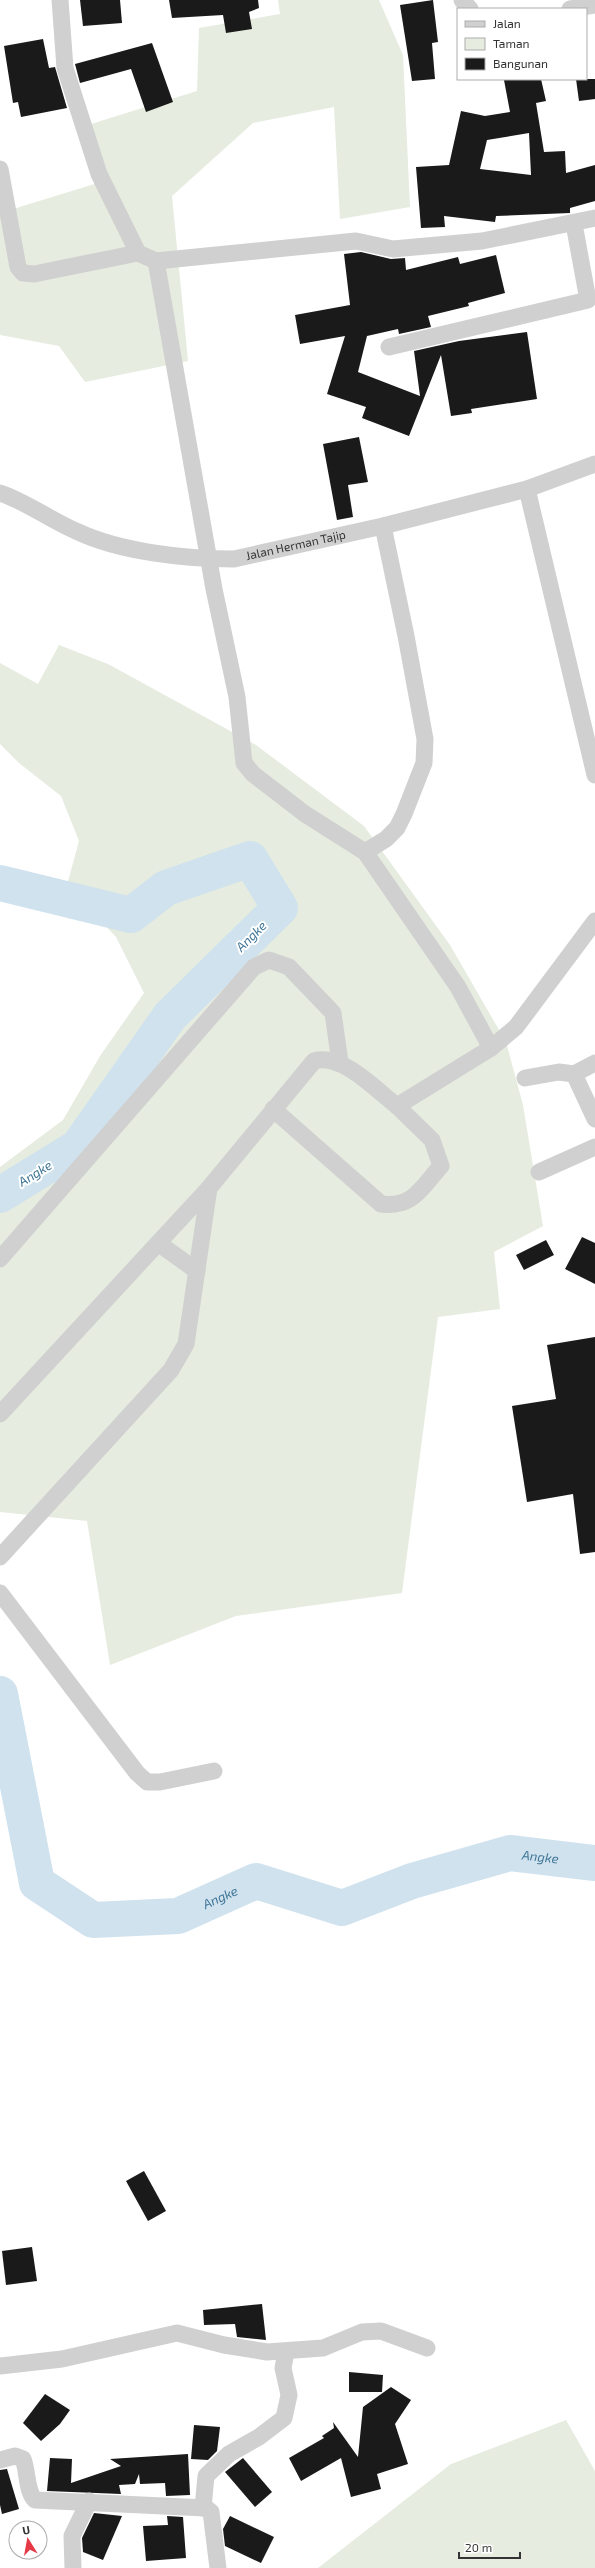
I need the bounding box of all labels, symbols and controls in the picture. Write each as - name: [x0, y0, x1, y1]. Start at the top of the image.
- legend: [457, 8, 587, 80]
- text: Jalan: [493, 16, 521, 30]
- text: Taman: [493, 36, 530, 50]
- text: Bangunan: [493, 56, 548, 70]
- street label: Jalan Herman Tajip: [244, 526, 347, 562]
- water label: Angke: [232, 917, 270, 955]
- water label: Angke: [14, 1156, 55, 1190]
- water label: Angke: [520, 1846, 560, 1867]
- water label: Angke: [199, 1882, 240, 1912]
- north arrow: [8, 2520, 48, 2560]
- text: U: [21, 2523, 31, 2537]
- scale bar: [459, 2534, 520, 2560]
- text: 20 m: [465, 2540, 492, 2554]

